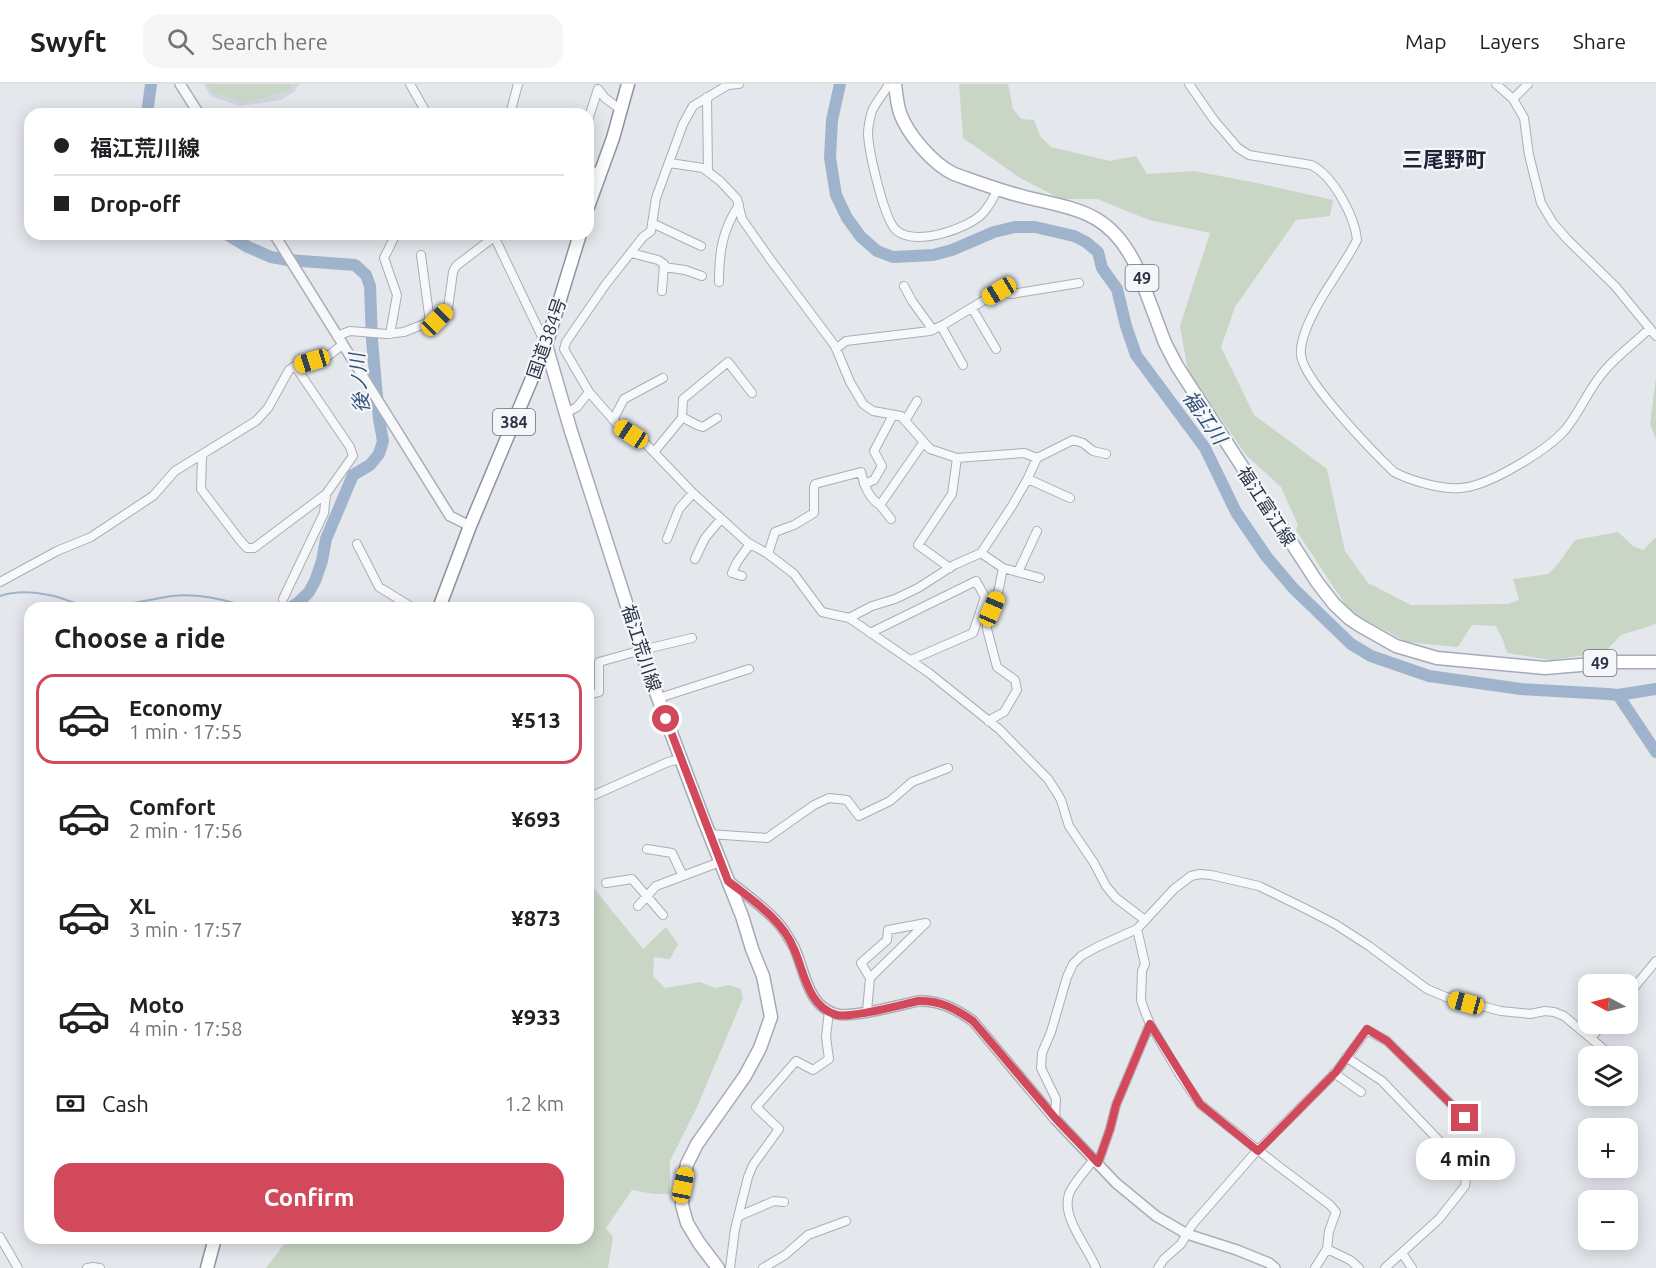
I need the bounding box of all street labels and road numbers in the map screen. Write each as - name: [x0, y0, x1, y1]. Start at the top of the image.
- road number: 49: [1126, 265, 1158, 291]
- street label: 国道384号: [523, 295, 569, 381]
- road number: 384: [493, 409, 535, 435]
- street label: 福江富江線: [1234, 463, 1300, 549]
- street label: 福江荒川線: [619, 602, 665, 694]
- road number: 49: [1584, 650, 1616, 676]

